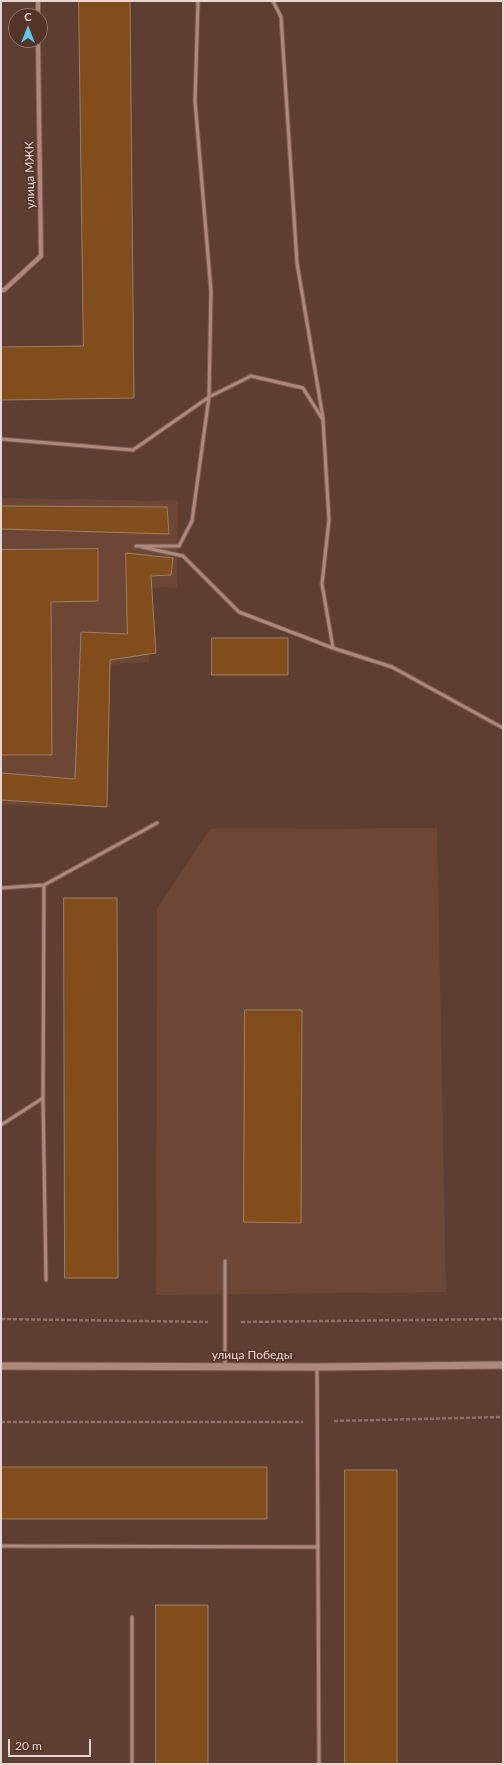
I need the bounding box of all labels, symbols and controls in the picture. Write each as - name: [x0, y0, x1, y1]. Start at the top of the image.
- north arrow: [8, 8, 48, 48]
- text: С: [24, 10, 32, 23]
- street label: улица МЖК: [22, 141, 38, 209]
- street label: улица Победы: [212, 1348, 292, 1362]
- scale bar: [10, 1731, 93, 1757]
- text: 20 m: [15, 1738, 42, 1753]

